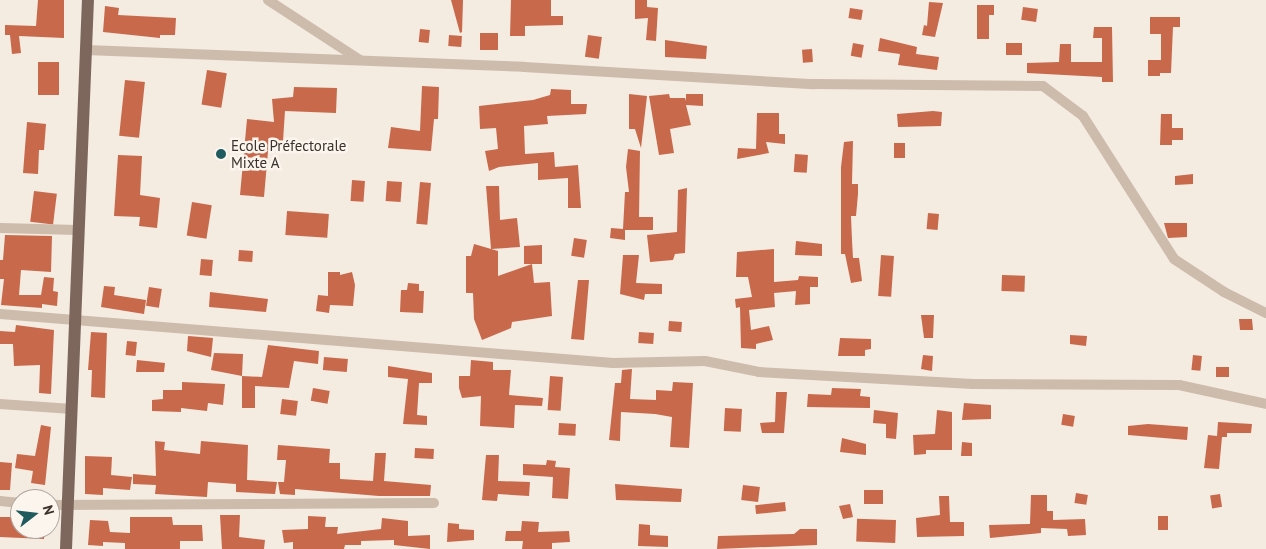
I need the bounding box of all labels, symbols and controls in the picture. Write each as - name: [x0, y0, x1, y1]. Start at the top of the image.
- place label: Ecole Préfectorale Mixte A: [231, 136, 346, 171]
- marker: Ecole Préfectorale Mixte A: [215, 148, 227, 160]
- north arrow: [10, 489, 60, 539]
- text: N: [39, 503, 58, 517]

